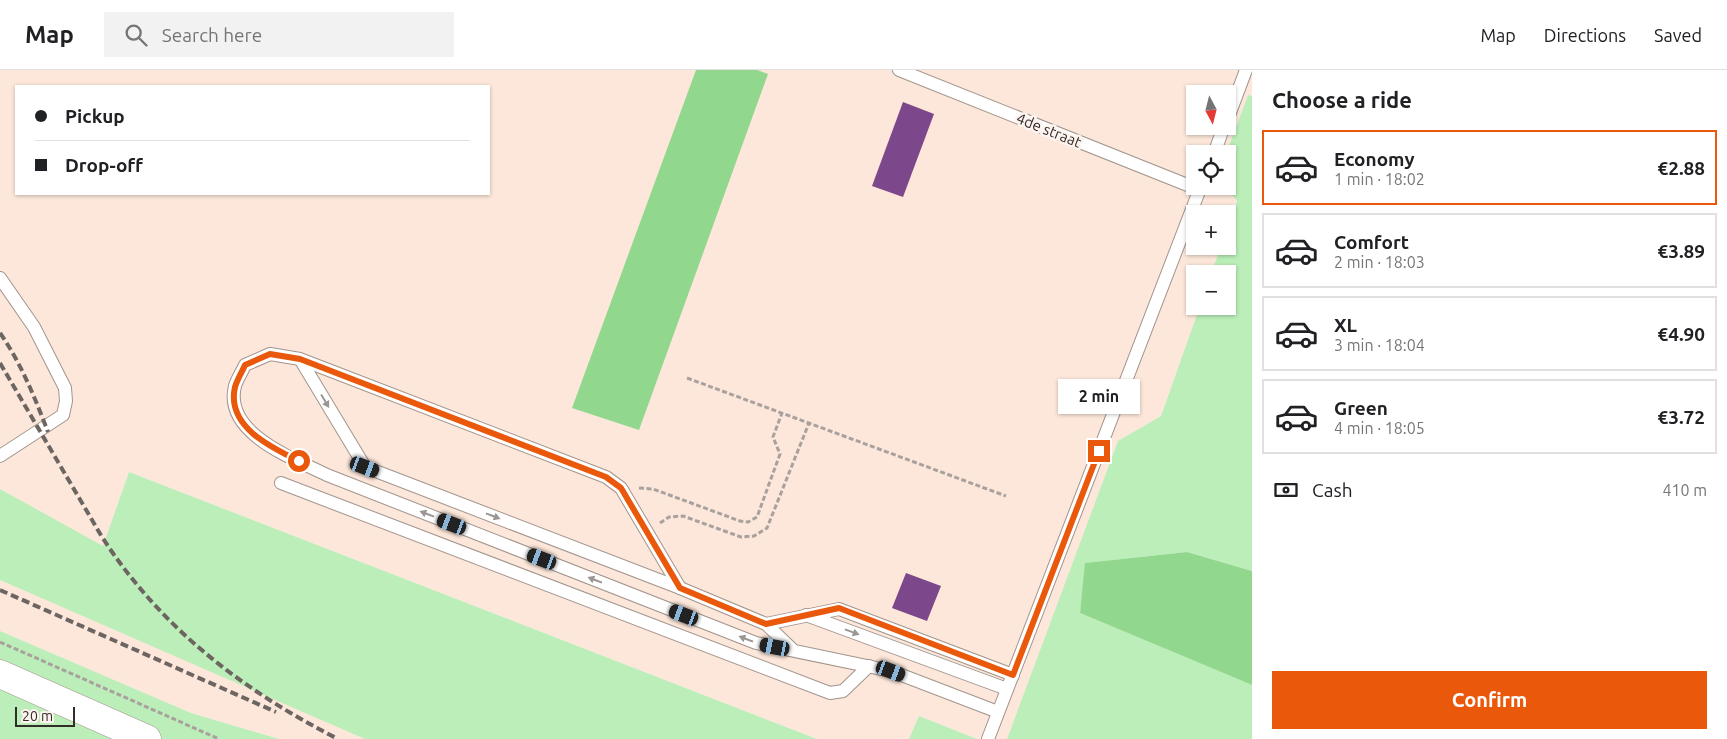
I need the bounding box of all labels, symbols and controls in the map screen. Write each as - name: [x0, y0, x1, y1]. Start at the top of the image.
- search box: [104, 12, 454, 57]
- text: Map: [25, 21, 74, 48]
- icon: search: [122, 21, 150, 49]
- text: Search here: [162, 24, 262, 46]
- text: Map: [1480, 25, 1516, 45]
- text: Directions: [1544, 25, 1626, 45]
- text: Saved: [1654, 25, 1702, 45]
- north arrow: [1186, 85, 1236, 135]
- map controls: [1186, 85, 1236, 315]
- text: Choose a ride: [1272, 87, 1412, 112]
- text: Pickup: [65, 105, 125, 127]
- street label: 4de straat: [1014, 109, 1084, 151]
- button: locate: [1186, 145, 1236, 195]
- icon: car: [1274, 145, 1319, 190]
- text: Economy: [1334, 148, 1415, 170]
- text: Drop-off: [65, 154, 143, 176]
- text: €2.88: [1657, 157, 1705, 179]
- text: 1 min · 18:02: [1334, 170, 1425, 188]
- button: +: [1186, 205, 1236, 255]
- icon: car: [1274, 228, 1319, 273]
- text: Comfort: [1334, 231, 1409, 253]
- text: €3.89: [1657, 240, 1705, 262]
- text: 2 min · 18:03: [1334, 253, 1425, 271]
- button: −: [1186, 265, 1236, 315]
- icon: car: [1274, 311, 1319, 356]
- text: XL: [1334, 314, 1357, 336]
- text: €4.90: [1657, 323, 1705, 345]
- text: 3 min · 18:04: [1334, 336, 1425, 354]
- callout: 2 min: [1058, 378, 1140, 414]
- text: 2 min: [1079, 387, 1119, 405]
- one-way arrow: [320, 394, 330, 407]
- icon: car: [1274, 394, 1319, 439]
- text: Green: [1334, 397, 1388, 419]
- text: €3.72: [1657, 406, 1705, 428]
- text: 4 min · 18:05: [1334, 419, 1425, 437]
- route end: [1088, 440, 1110, 462]
- route start: [288, 450, 310, 472]
- car: [348, 455, 381, 479]
- icon: cash: [1272, 476, 1300, 504]
- text: Cash: [1312, 479, 1353, 501]
- text: 410 m: [1662, 481, 1707, 499]
- one-way arrow: [420, 510, 434, 518]
- car: [435, 512, 468, 536]
- one-way arrow: [486, 513, 501, 521]
- car: [525, 547, 558, 571]
- one-way arrow: [587, 576, 602, 584]
- car: [667, 603, 700, 627]
- one-way arrow: [845, 628, 860, 636]
- one-way arrow: [738, 635, 753, 643]
- car: [758, 637, 791, 657]
- car: [874, 659, 907, 683]
- button: Confirm: [1272, 671, 1707, 729]
- scale bar: [15, 704, 75, 727]
- text: 20 m: [22, 708, 53, 724]

